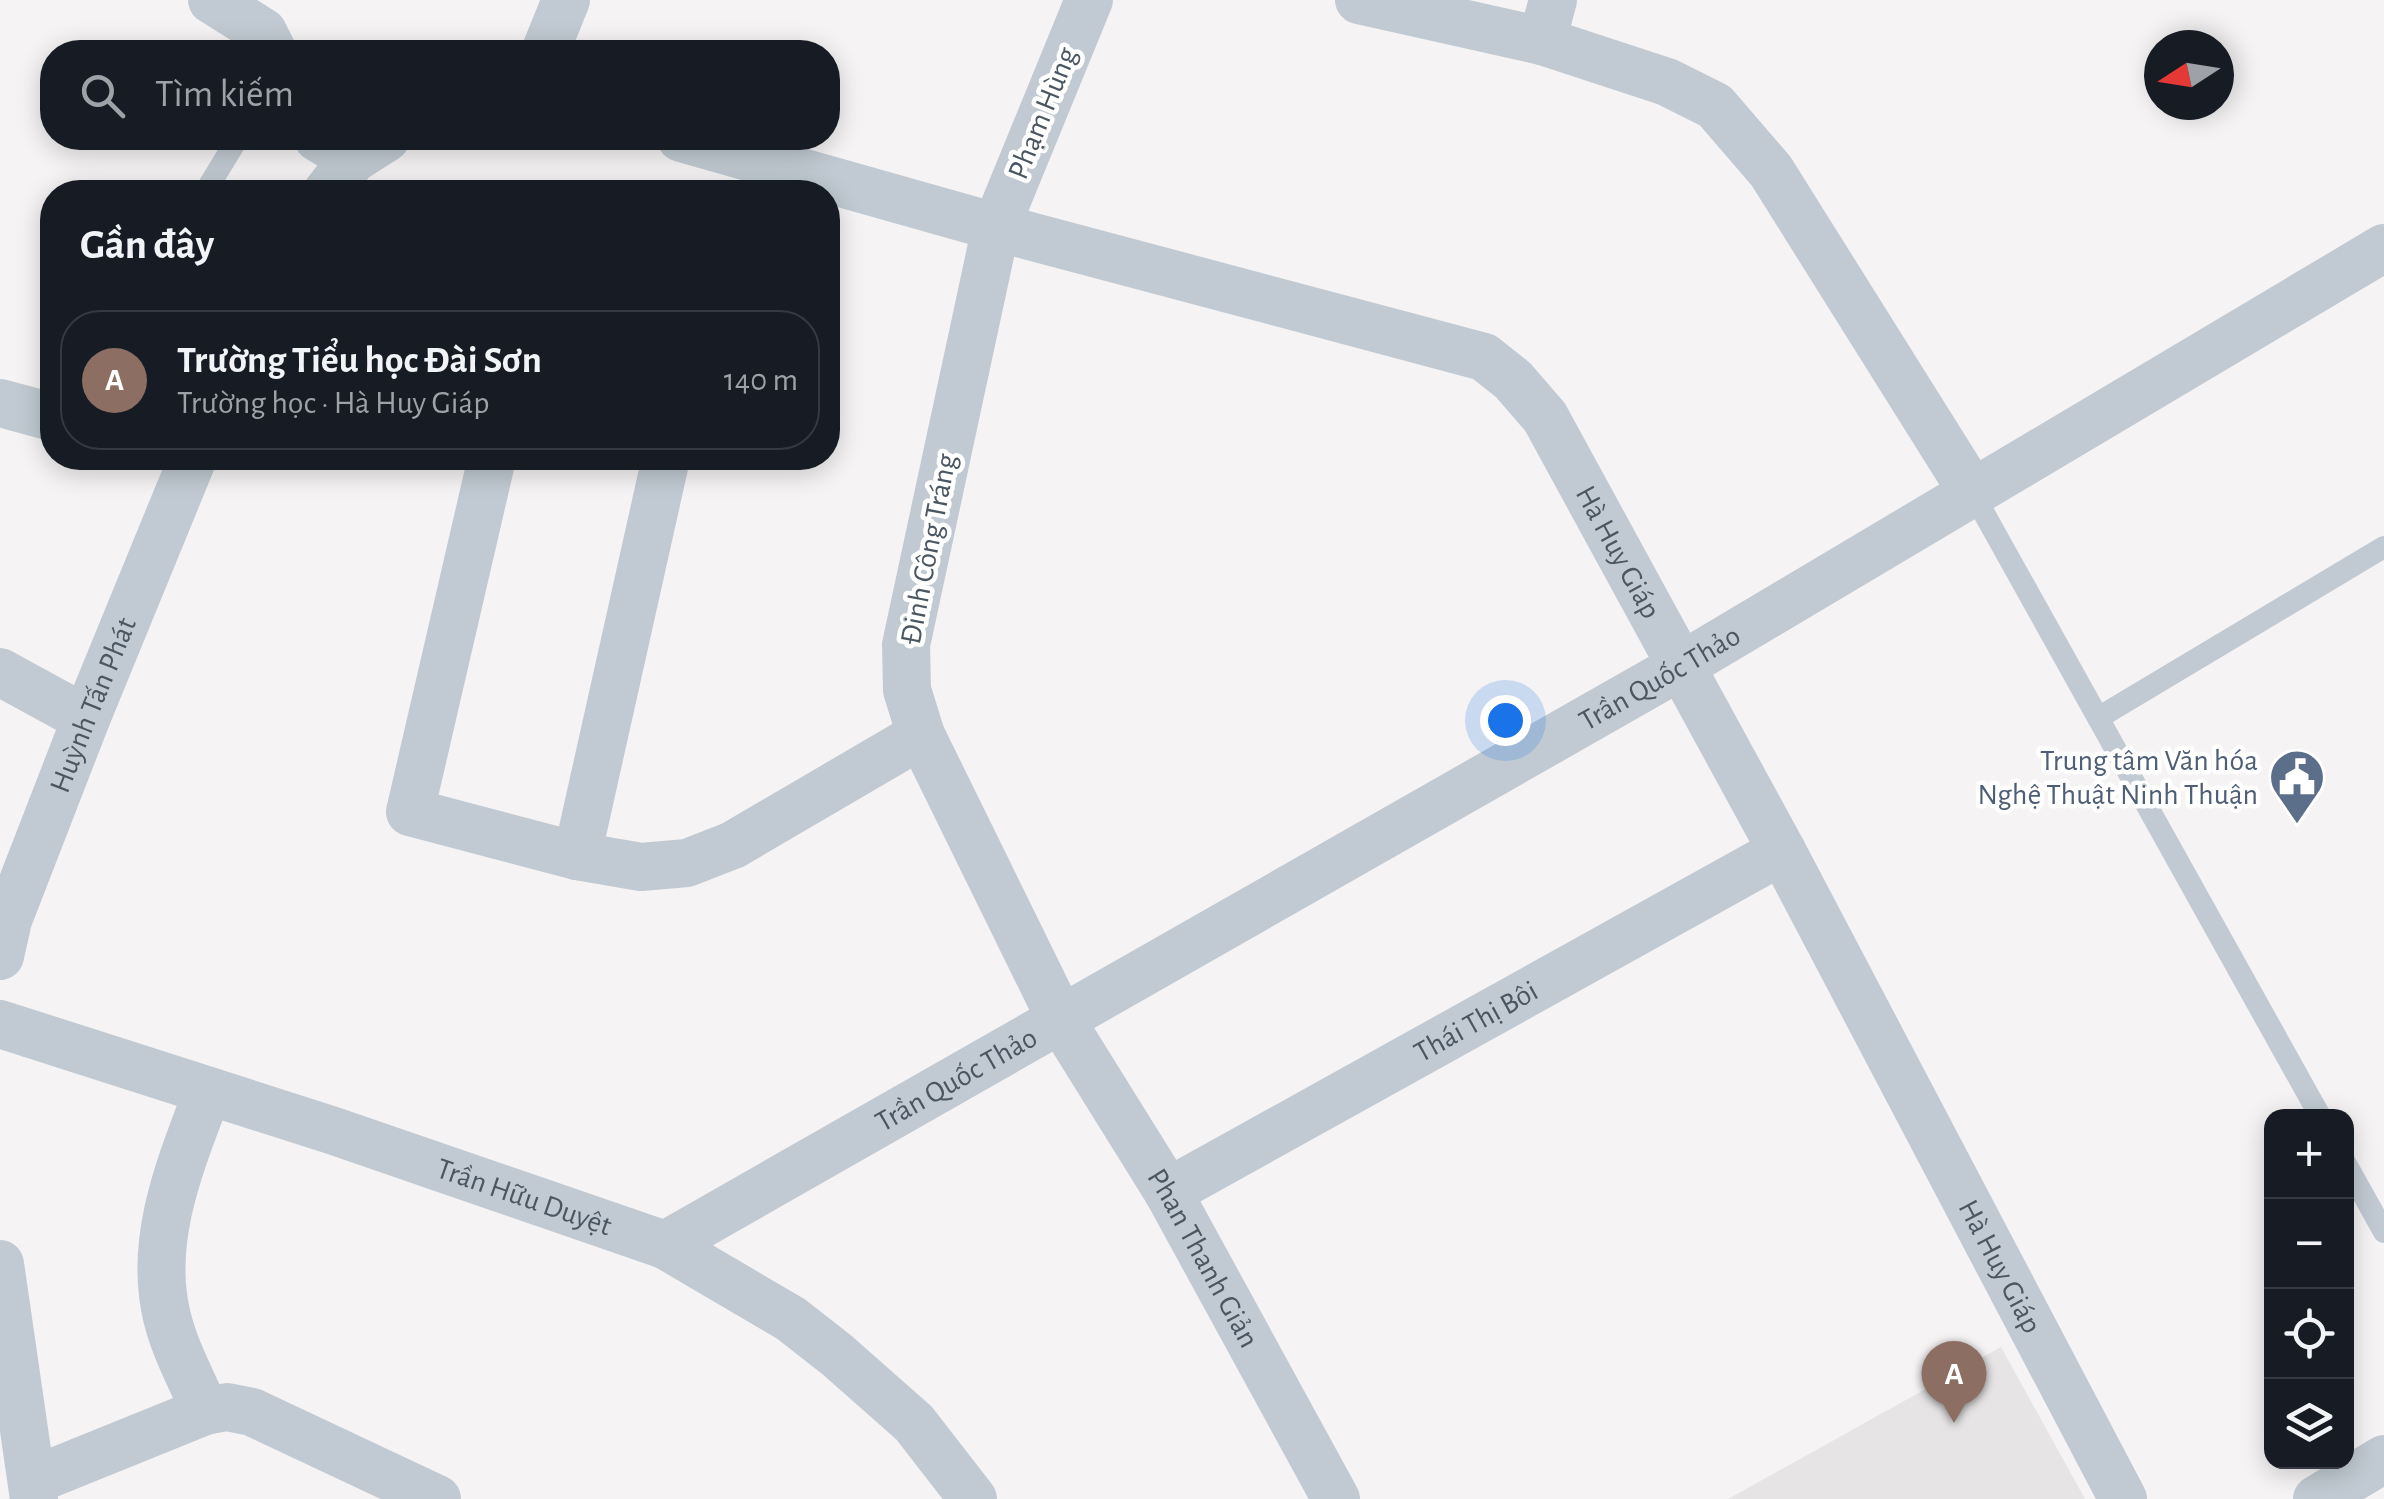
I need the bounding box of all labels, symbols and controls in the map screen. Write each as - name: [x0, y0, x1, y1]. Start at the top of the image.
- north arrow: [2144, 30, 2234, 120]
- search box: [40, 40, 840, 150]
- street label: Phạm Hùng: [1003, 43, 1083, 183]
- icon: search: [75, 68, 130, 123]
- text: Tìm kiếm: [155, 76, 294, 114]
- text: Gần đây: [80, 224, 214, 266]
- text: Trường Tiểu học Đài Sơn: [177, 342, 542, 380]
- text: A: [105, 364, 124, 396]
- text: 140 m: [724, 364, 798, 396]
- text: Trường học · Hà Huy Giáp: [177, 387, 490, 419]
- street label: Đinh Công Tráng: [896, 451, 962, 647]
- street label: Hà Huy Giáp: [1570, 481, 1666, 624]
- street label: Huỳnh Tấn Phát: [45, 613, 142, 797]
- street label: Trần Quốc Thảo: [1574, 620, 1746, 737]
- your location: [1480, 695, 1531, 746]
- place label: Trung tâm Văn hóa Nghệ Thuật Ninh Thuận: [1977, 746, 2258, 810]
- public building icon: Trung tâm Văn hóa Nghệ Thuật Ninh Thuận: [2267, 747, 2327, 826]
- street label: Thái Thị Bôi: [1409, 976, 1543, 1068]
- street label: Trần Quốc Thảo: [871, 1022, 1042, 1138]
- map controls: [2264, 1109, 2354, 1469]
- button: +: [2264, 1109, 2354, 1199]
- street label: Trần Hữu Duyệt: [433, 1154, 616, 1242]
- street label: Phan Thanh Giản: [1141, 1164, 1264, 1353]
- street label: Hà Huy Giáp: [1952, 1195, 2047, 1338]
- button: −: [2264, 1199, 2354, 1289]
- button: locate: [2264, 1289, 2354, 1379]
- pin: A: [1922, 1340, 1986, 1423]
- button: layers: [2264, 1379, 2354, 1469]

